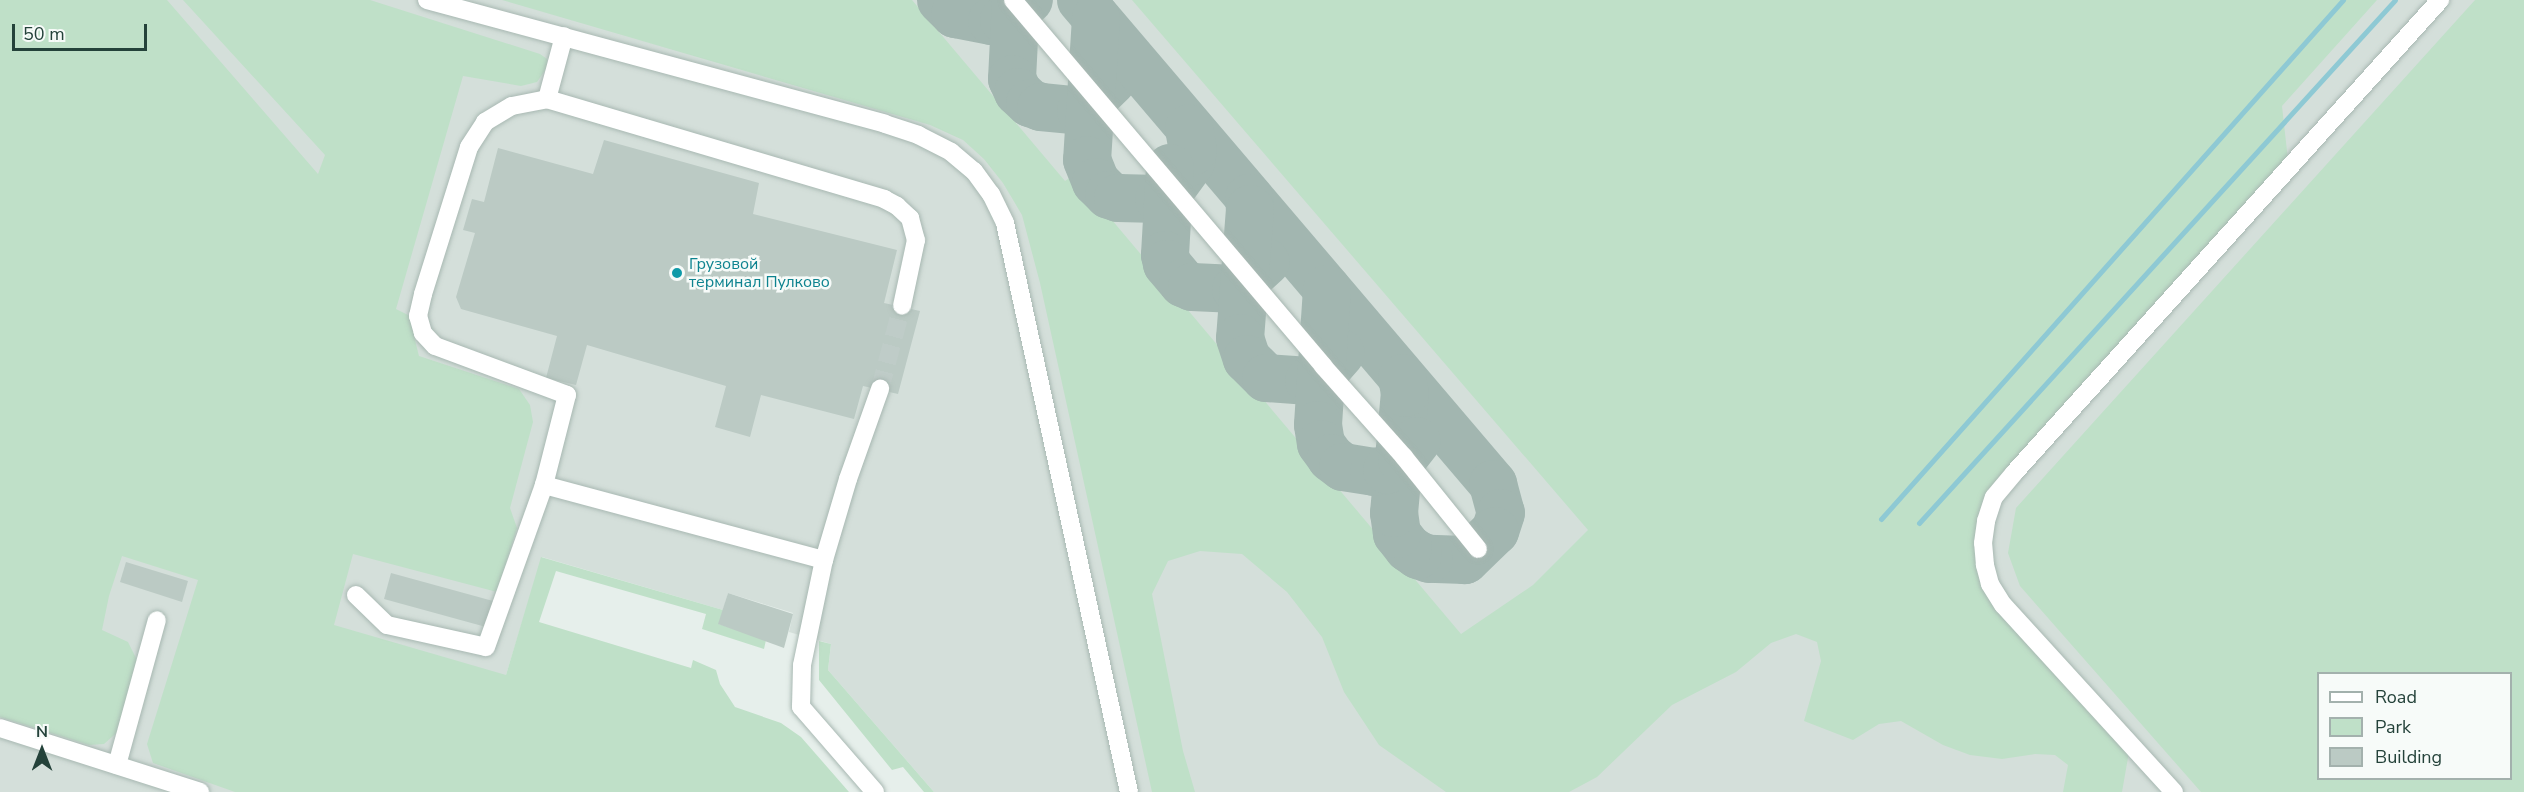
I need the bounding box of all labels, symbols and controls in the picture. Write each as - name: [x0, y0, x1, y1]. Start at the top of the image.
- scale bar: [15, 12, 150, 50]
- text: 50 m: [23, 22, 65, 46]
- place label: Грузовой терминал Пулково: [689, 254, 830, 292]
- marker: Грузовой терминал Пулково: [670, 266, 684, 280]
- legend: [2317, 672, 2512, 780]
- text: Road: [2375, 685, 2417, 709]
- text: Park: [2375, 715, 2411, 739]
- north arrow: [12, 720, 72, 780]
- text: N: [36, 721, 48, 743]
- text: Building: [2375, 745, 2442, 769]

